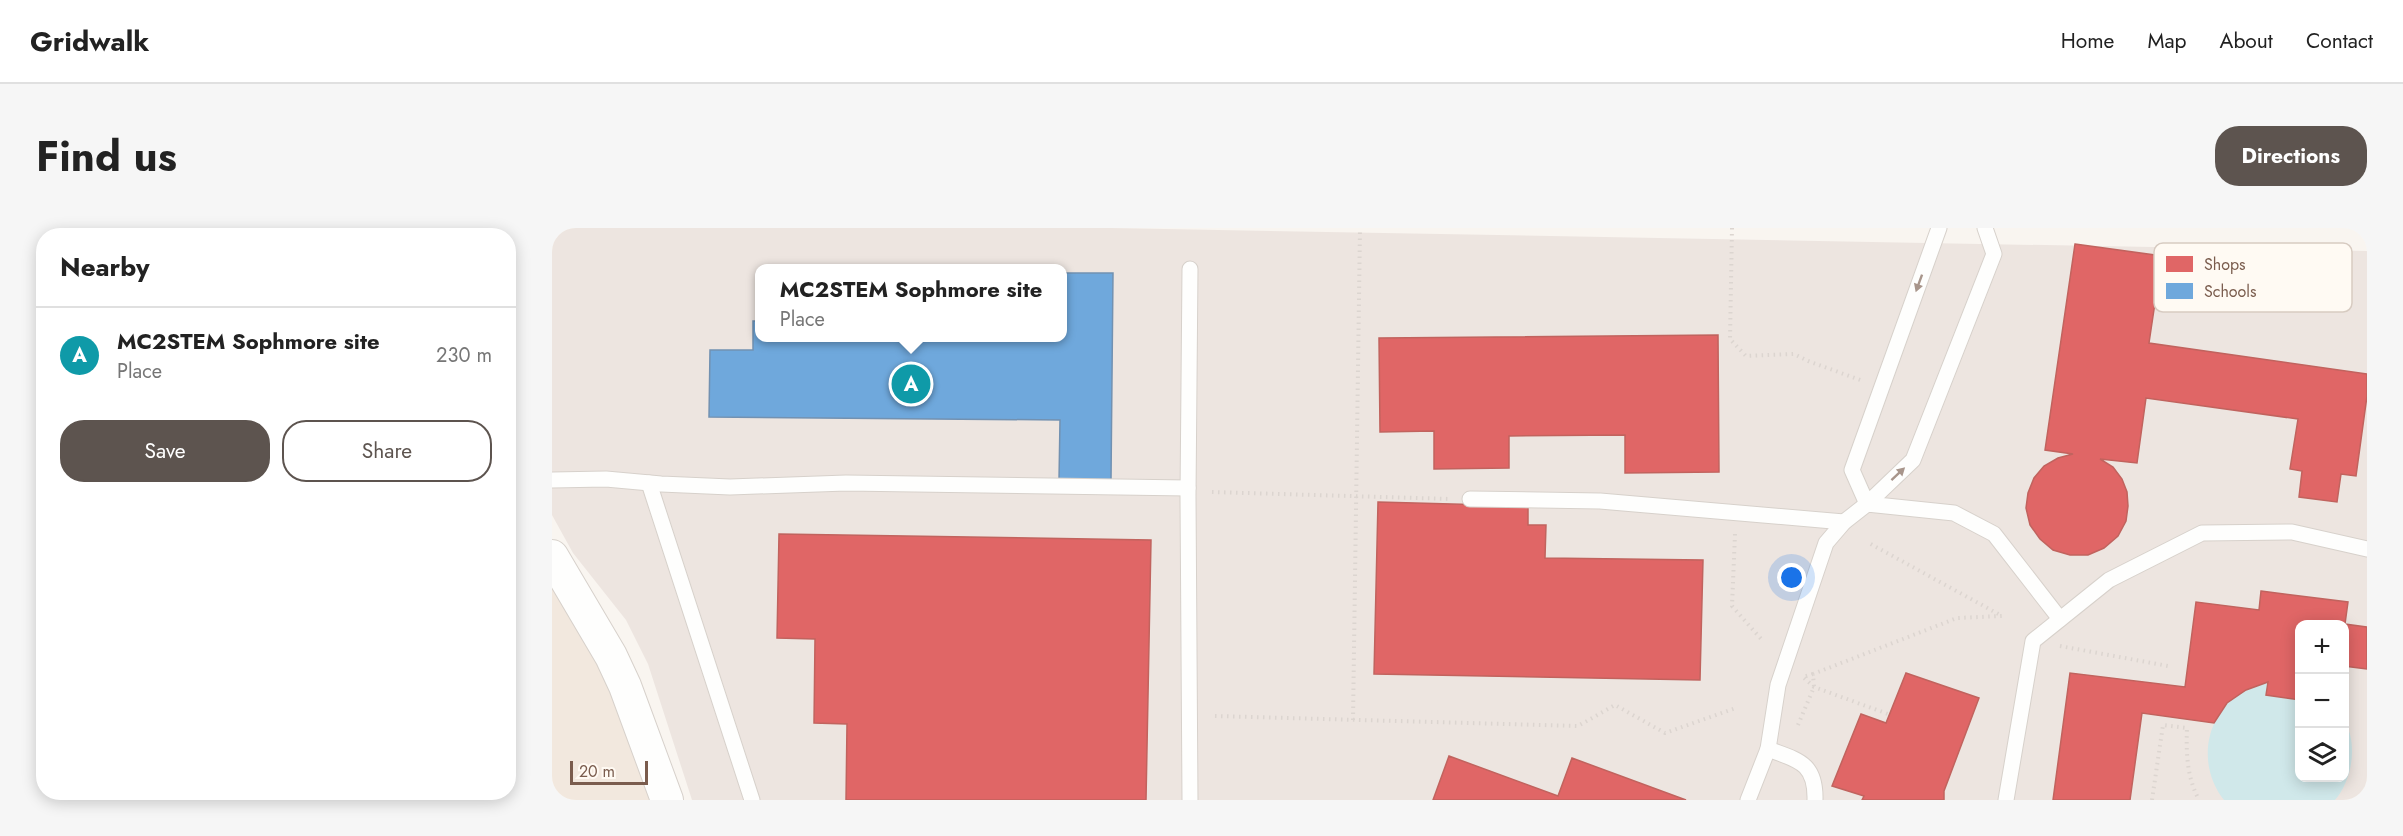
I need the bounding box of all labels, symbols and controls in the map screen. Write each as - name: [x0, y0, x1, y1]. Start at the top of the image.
- text: Gridwalk: [30, 21, 149, 62]
- text: Home: [2061, 26, 2114, 56]
- text: Map: [2147, 26, 2187, 56]
- text: About: [2220, 26, 2273, 56]
- text: Contact: [2306, 26, 2373, 56]
- text: Find us: [36, 126, 177, 187]
- button: Directions: [2215, 126, 2367, 186]
- legend: [2154, 243, 2352, 312]
- text: Nearby: [60, 248, 149, 286]
- text: Shops: [2204, 253, 2245, 276]
- popup: [755, 264, 1067, 342]
- text: MC2STEM Sophmore site: [780, 273, 1042, 305]
- one-way arrow: [1914, 274, 1924, 292]
- text: Schools: [2204, 280, 2256, 303]
- text: Place: [780, 305, 825, 334]
- text: MC2STEM Sophmore site: [117, 325, 379, 357]
- text: A: [72, 341, 87, 370]
- text: 230 m: [436, 341, 492, 370]
- text: Place: [117, 357, 162, 386]
- pin: A: [892, 362, 930, 406]
- button: Save: [60, 420, 270, 482]
- button: Share: [282, 420, 492, 482]
- one-way arrow: [1891, 467, 1906, 481]
- your location: [1777, 563, 1806, 592]
- map controls: [2295, 620, 2349, 782]
- button: +: [2295, 620, 2349, 674]
- button: −: [2295, 674, 2349, 728]
- button: layers: [2295, 728, 2349, 782]
- scale bar: [570, 758, 648, 786]
- text: 20 m: [579, 760, 615, 783]

